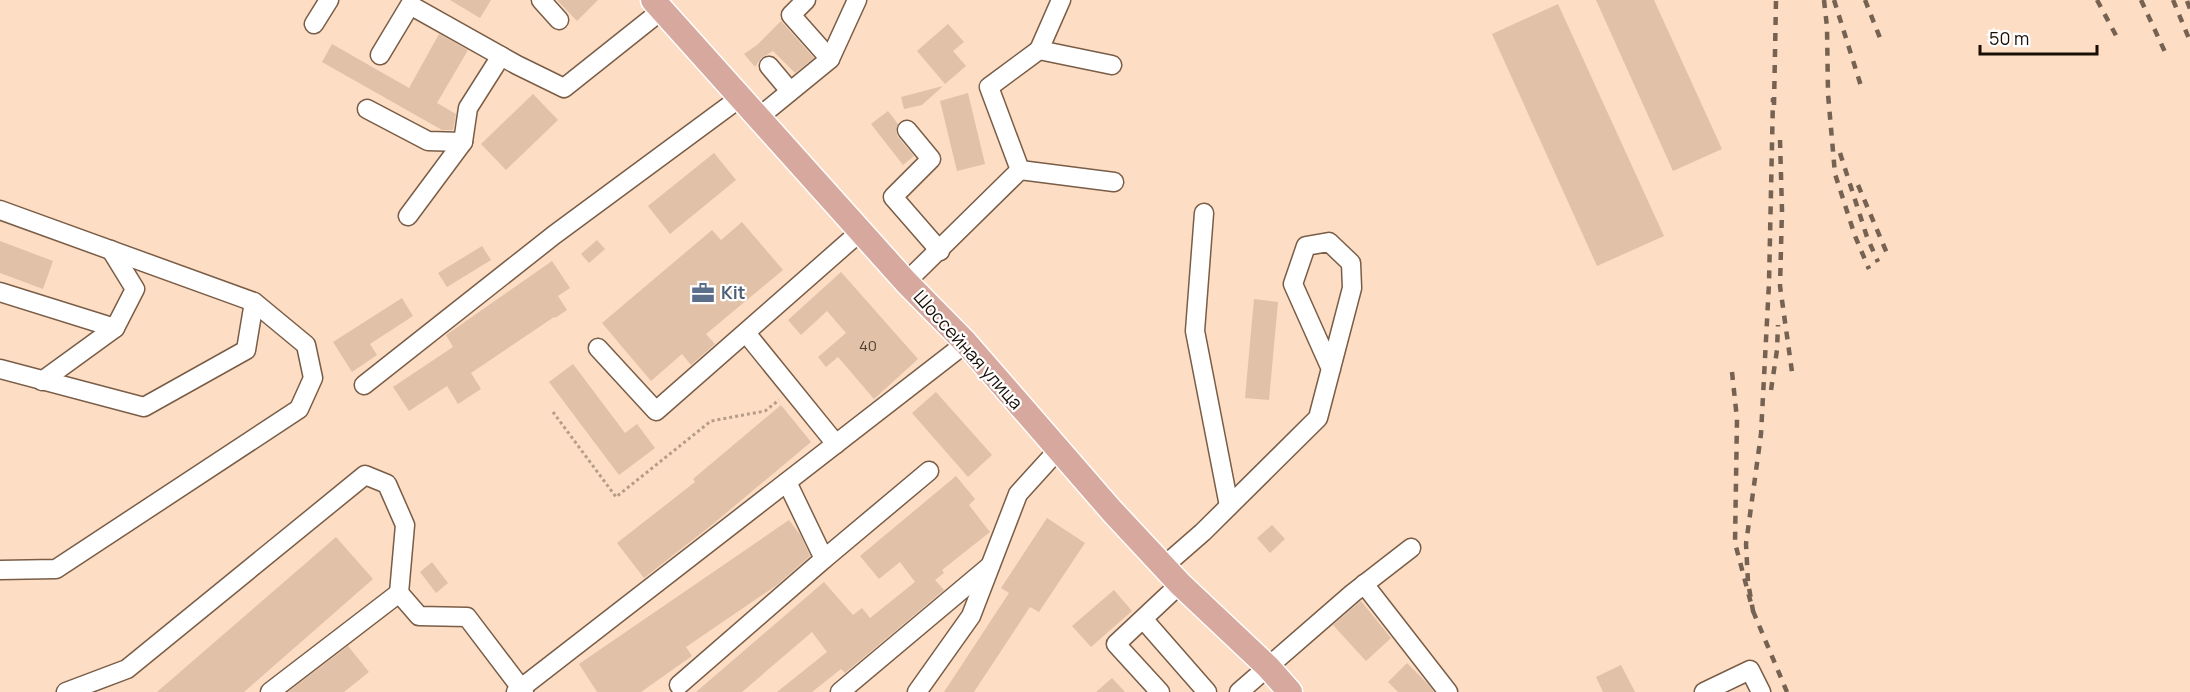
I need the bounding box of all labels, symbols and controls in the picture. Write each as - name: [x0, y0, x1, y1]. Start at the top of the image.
- scale bar: [1980, 18, 2097, 56]
- text: 50 m: [1989, 26, 2029, 50]
- office icon: Kit: [690, 280, 716, 306]
- place label: Kit: [721, 280, 746, 304]
- street label: Шоссейная улица: [909, 285, 1029, 414]
- house number: 40: [859, 335, 877, 356]

